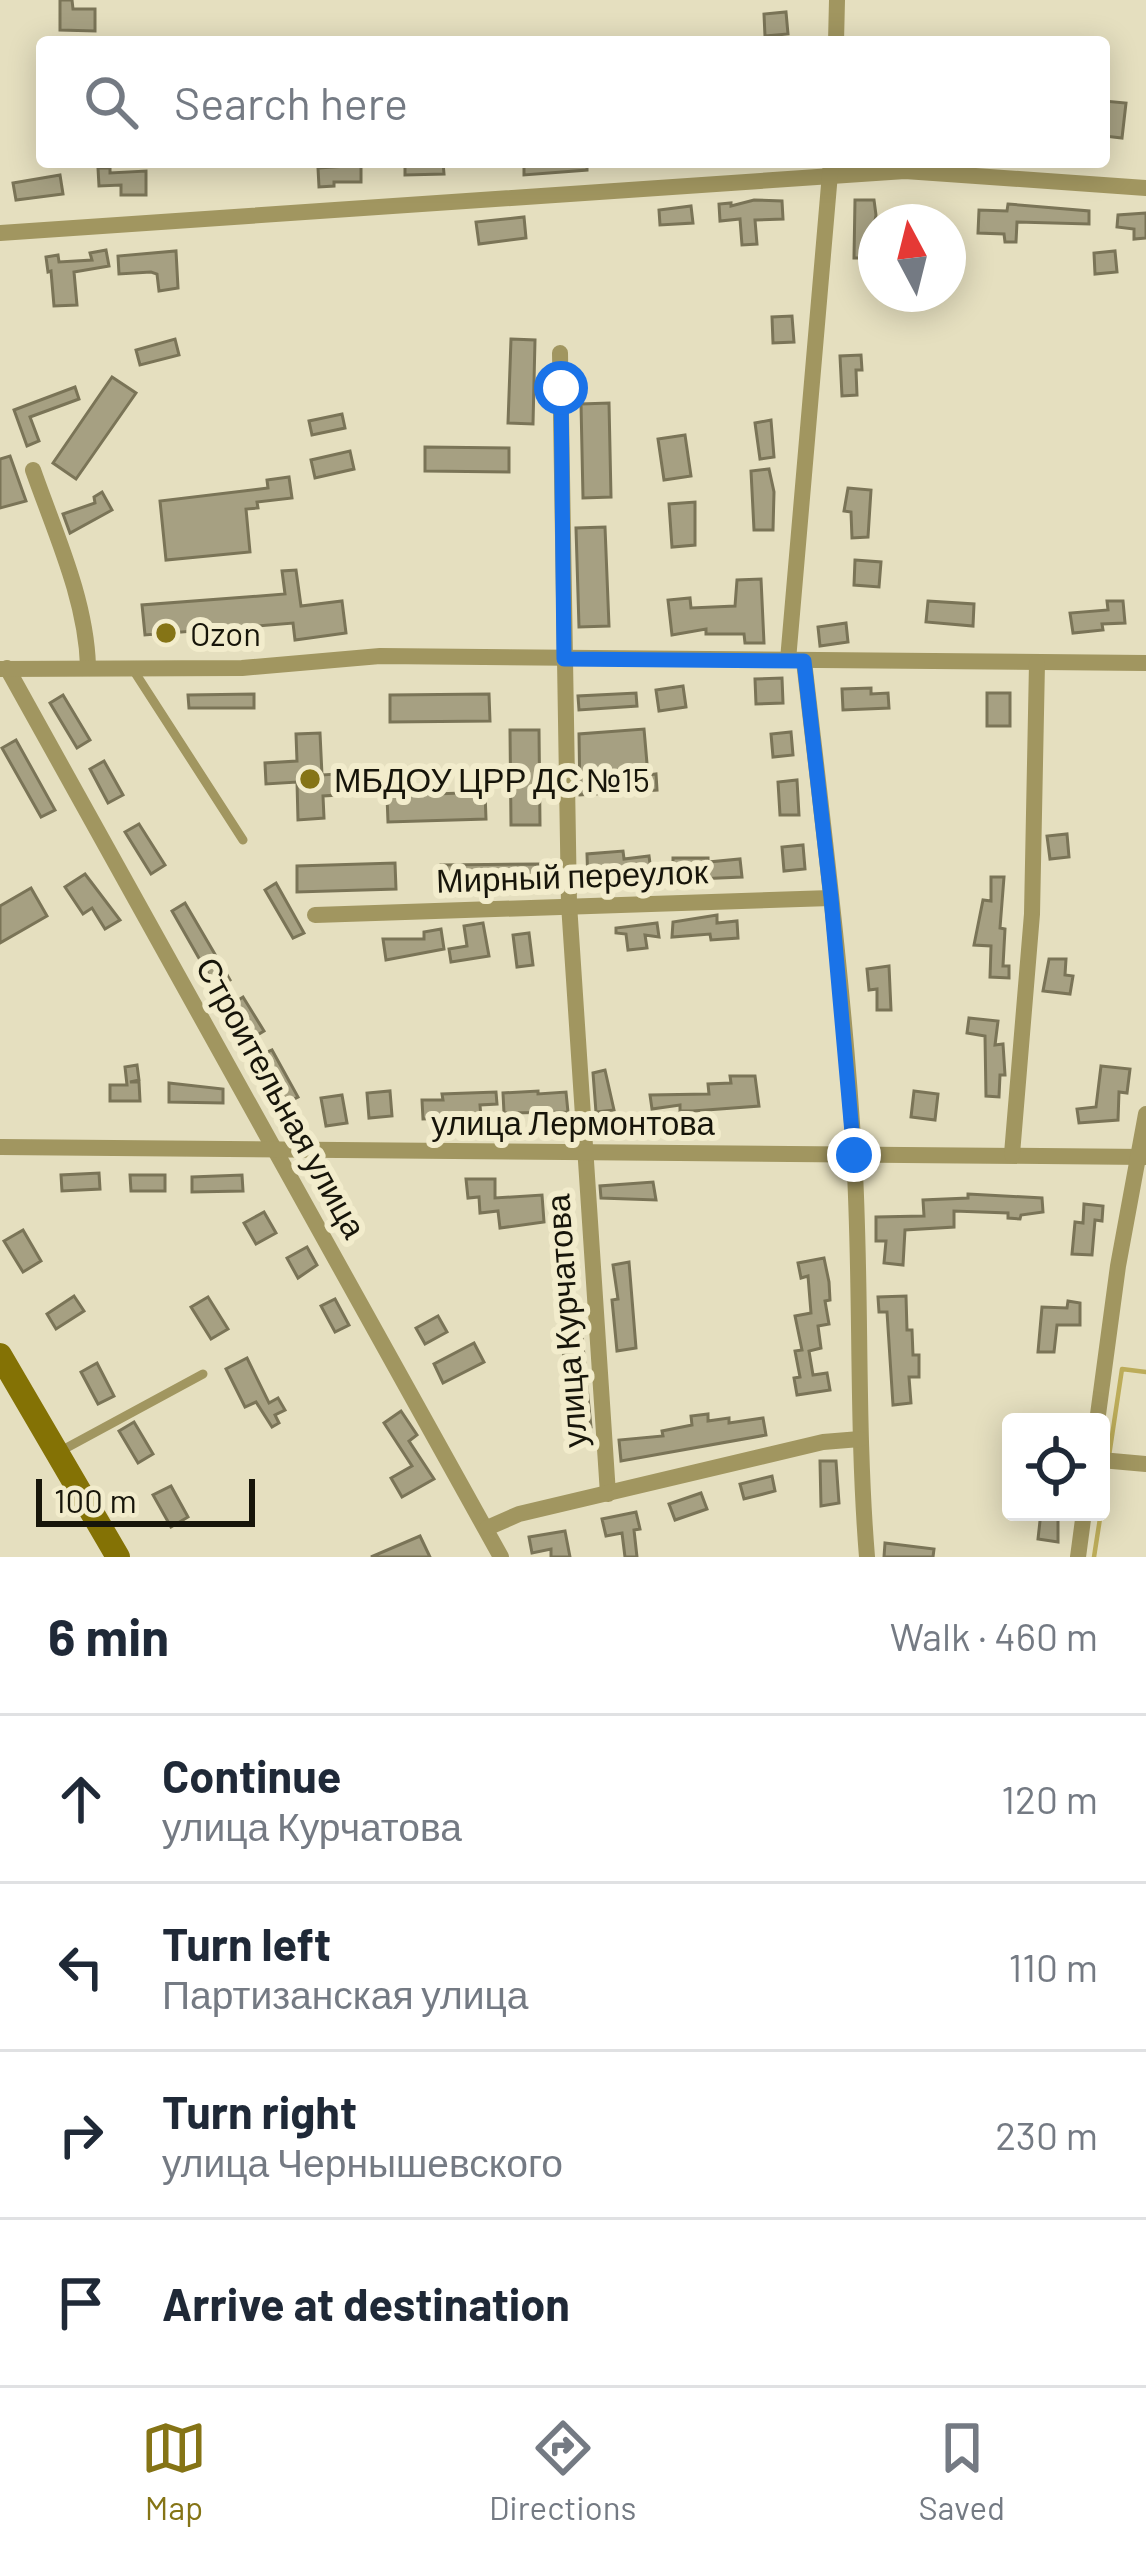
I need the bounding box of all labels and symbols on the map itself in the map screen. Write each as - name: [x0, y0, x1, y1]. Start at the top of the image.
- north arrow: [858, 204, 966, 312]
- route start: [534, 361, 588, 415]
- place label: Ozon: [190, 613, 261, 653]
- marker: Ozon: [153, 620, 179, 646]
- place label: МБДОУ ЦРР ДС №15: [334, 759, 650, 799]
- marker: МБДОУ ЦРР ДС №15: [297, 766, 323, 792]
- street label: Мирный переулок: [435, 850, 709, 900]
- street label: Строительная улица: [188, 950, 376, 1245]
- street label: улица Лермонтова: [431, 1102, 715, 1142]
- route end: [827, 1128, 881, 1182]
- street label: улица Курчатова: [536, 1192, 594, 1449]
- scale bar: [36, 1473, 255, 1526]

